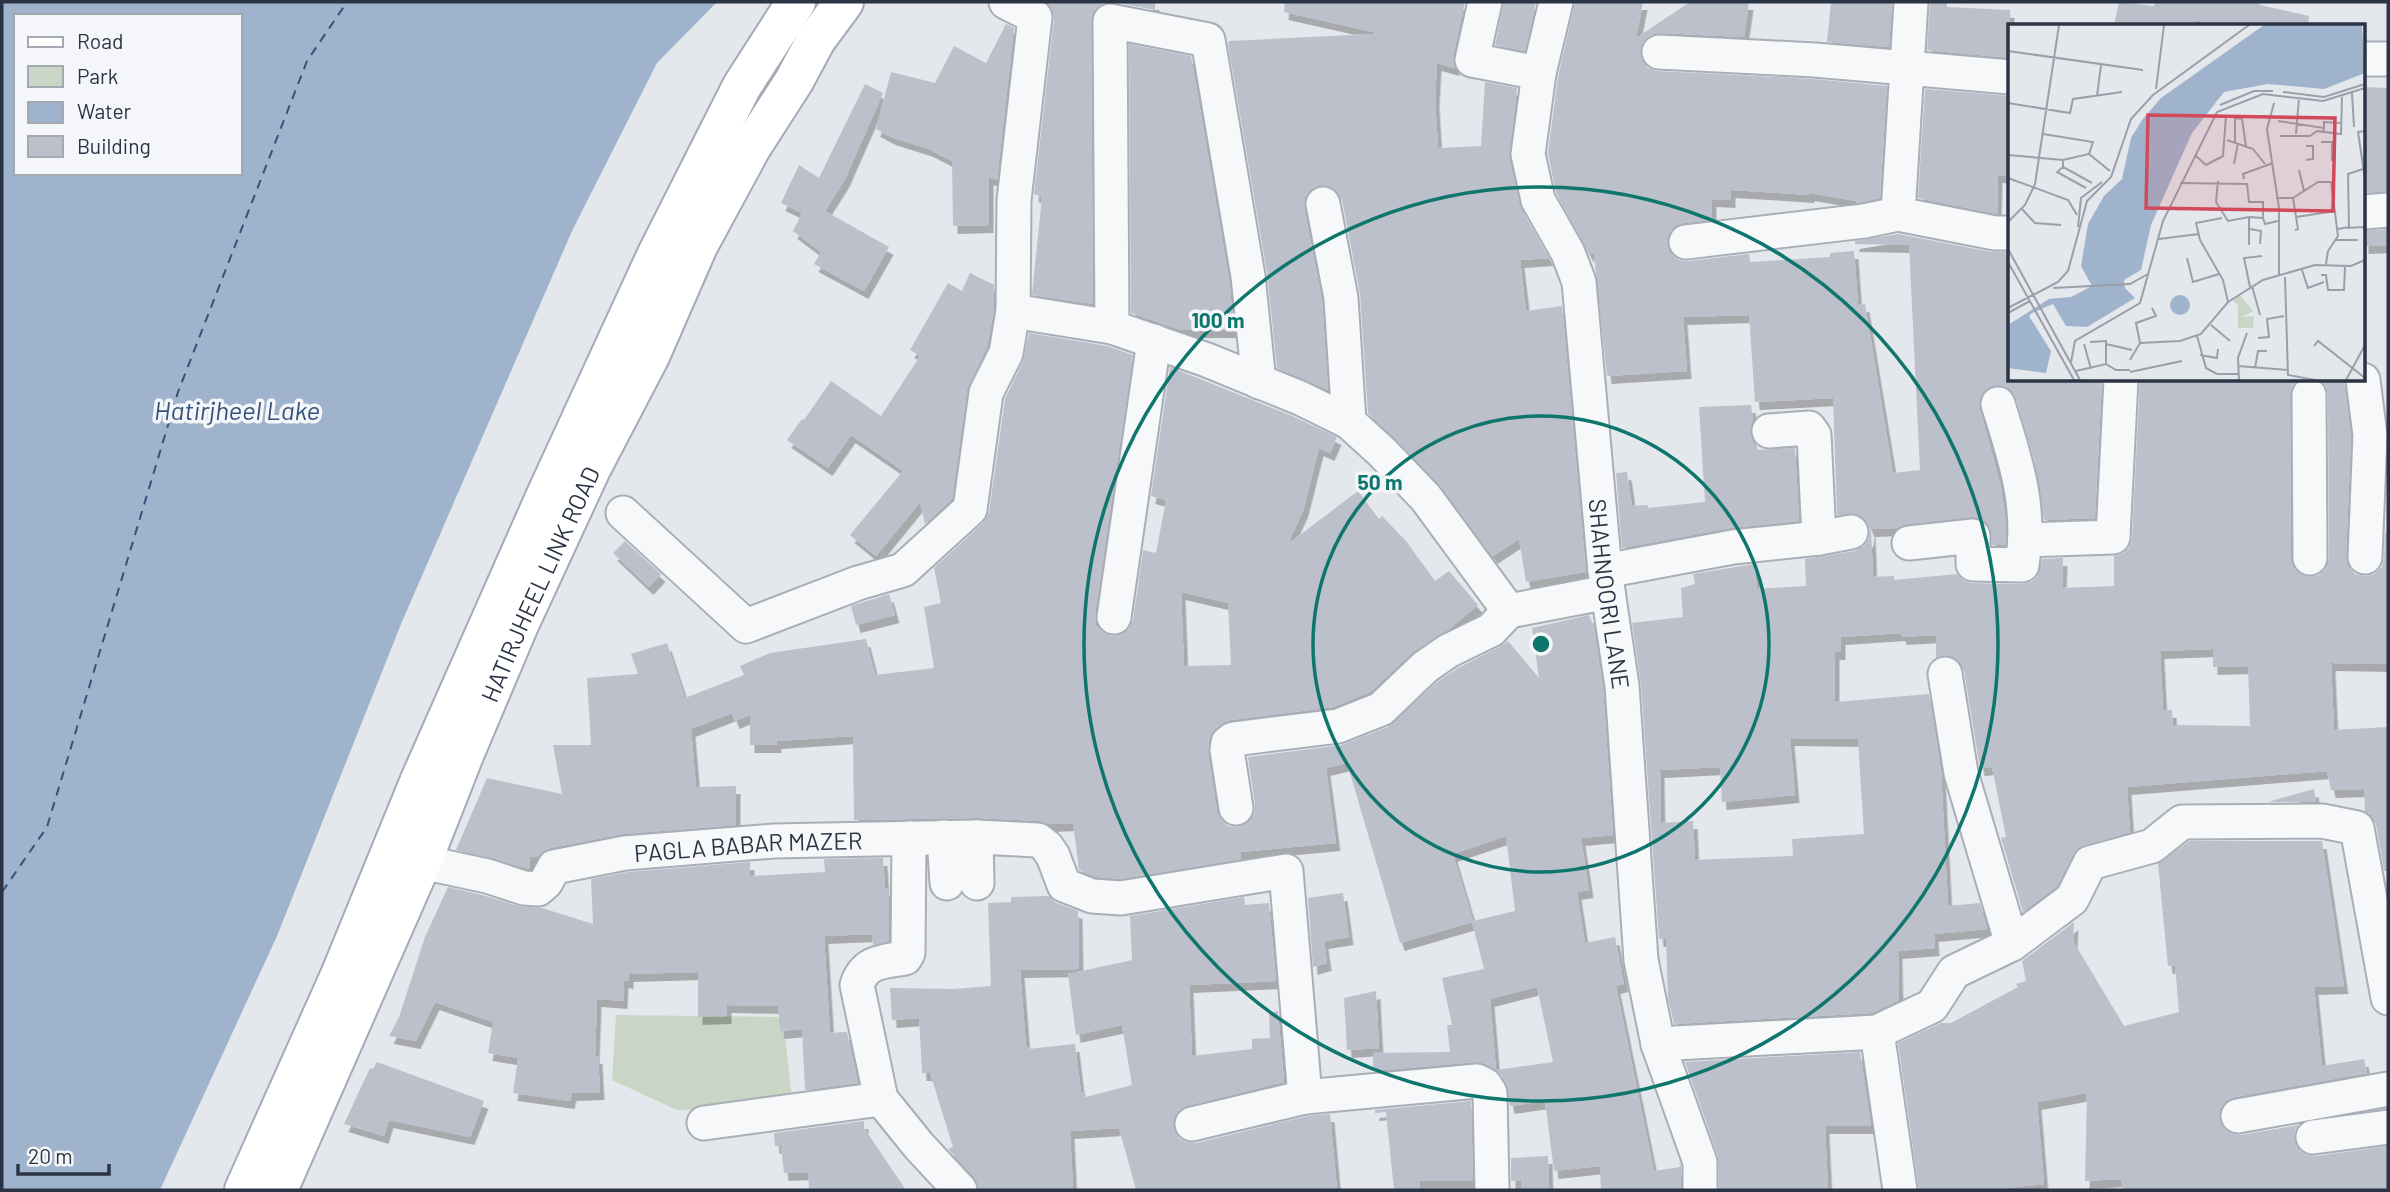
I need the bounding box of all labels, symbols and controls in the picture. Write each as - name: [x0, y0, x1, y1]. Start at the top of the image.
- legend: [14, 14, 242, 175]
- inset map: [2008, 24, 2366, 382]
- text: Road: [77, 28, 123, 53]
- text: Park: [77, 63, 118, 88]
- text: Water: [77, 98, 132, 123]
- text: Building: [77, 133, 151, 158]
- text: 100 m: [1191, 307, 1245, 332]
- water label: Hatirjheel Lake: [154, 394, 320, 425]
- street label: HATIRJHEEL LINK ROAD: [474, 462, 605, 706]
- text: 50 m: [1357, 469, 1403, 494]
- street label: SHAHNOORI LANE: [1584, 497, 1637, 691]
- centre of rings: [1529, 632, 1553, 656]
- street label: PAGLA BABAR MAZER: [633, 825, 863, 867]
- scale bar: [18, 1132, 108, 1176]
- text: 20 m: [28, 1143, 73, 1168]

